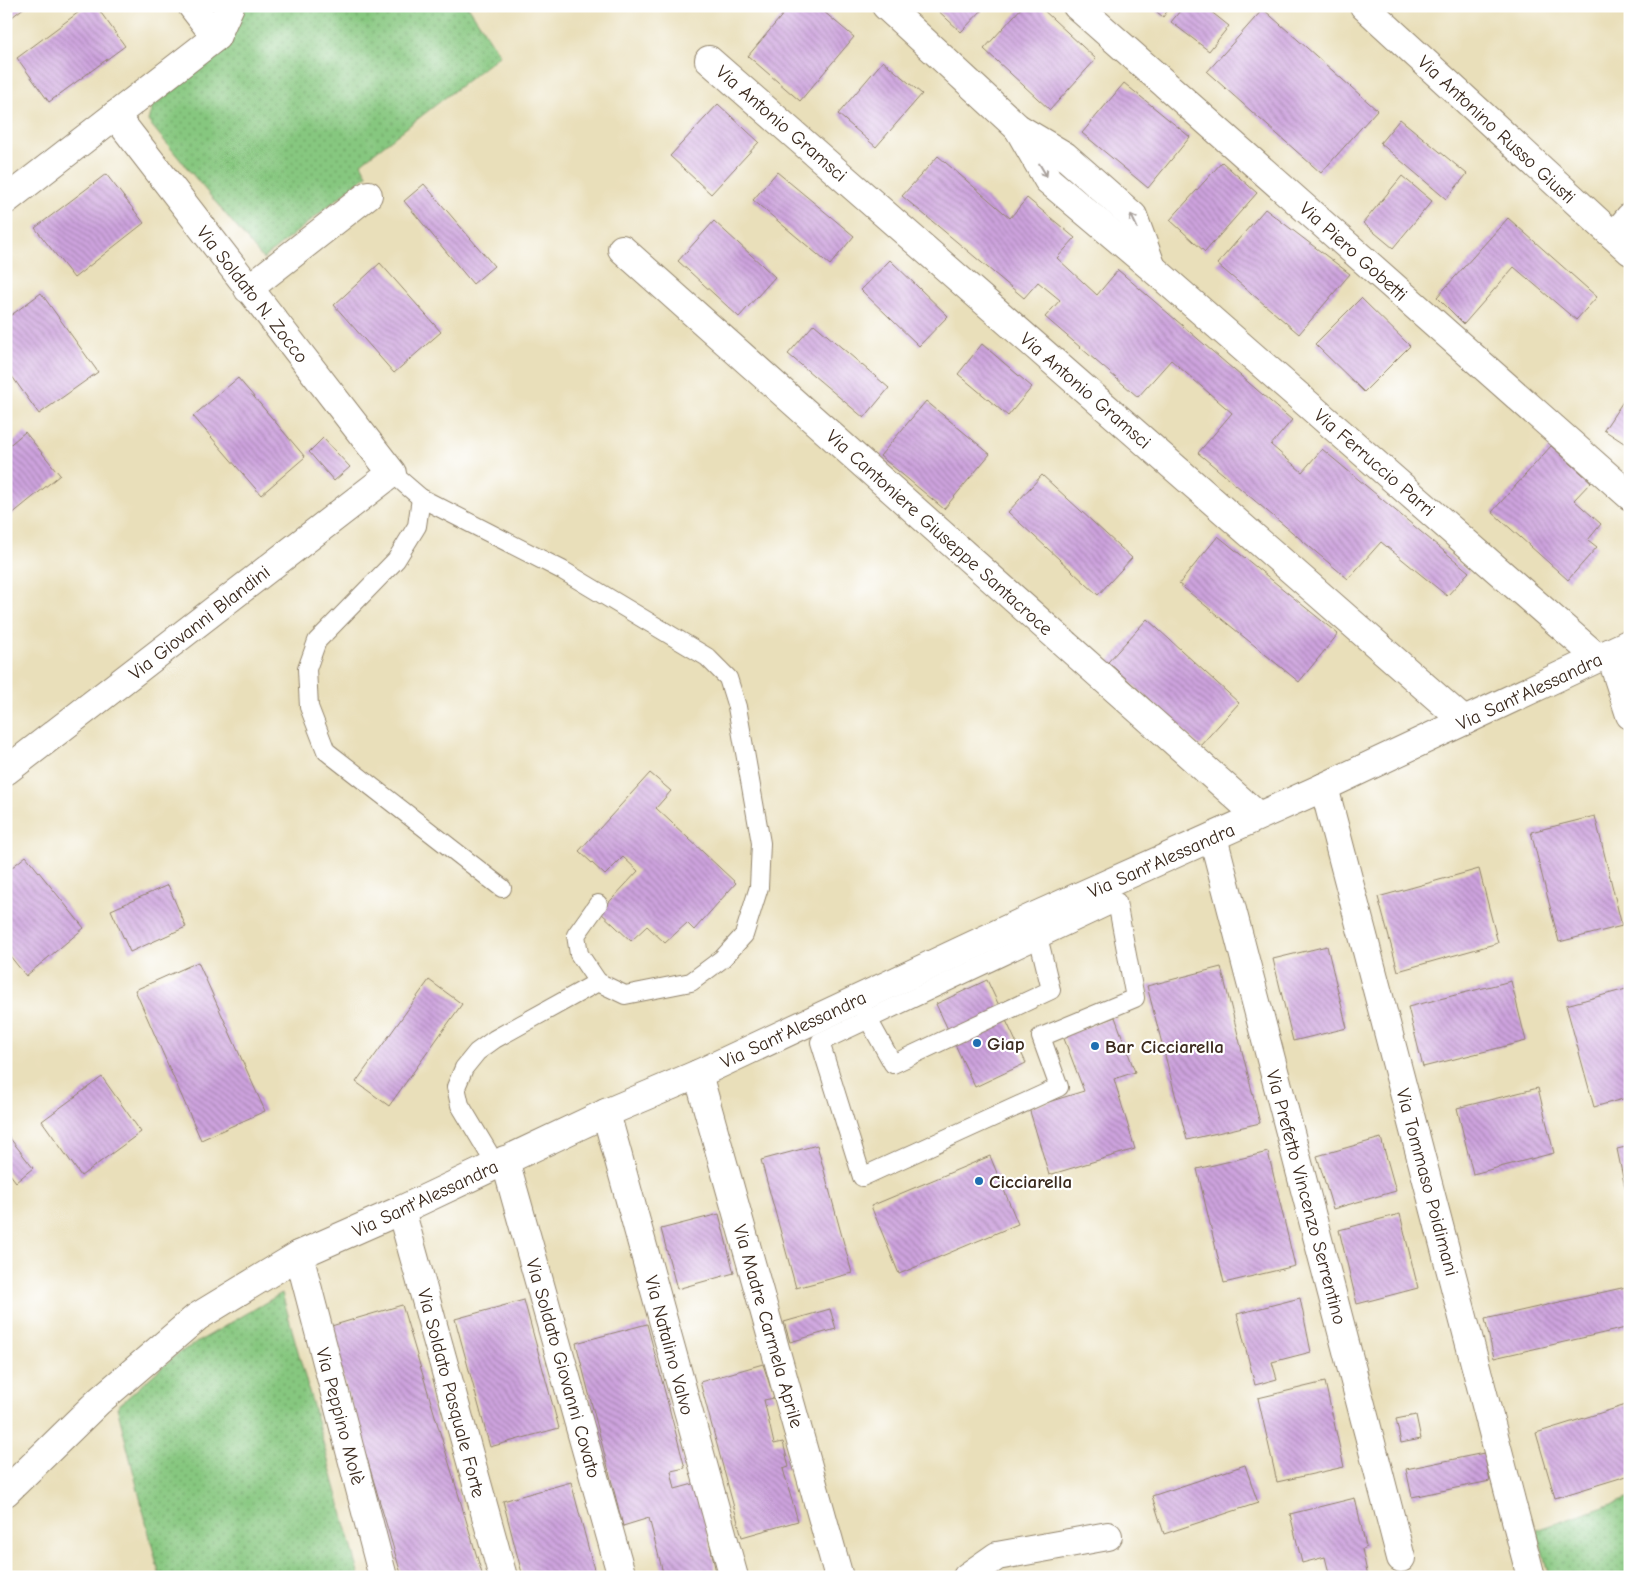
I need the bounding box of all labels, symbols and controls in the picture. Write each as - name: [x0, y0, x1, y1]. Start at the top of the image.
- street label: Via Antonino Russo Giusti: [1413, 51, 1580, 208]
- street label: Via Antonio Gramsci: [711, 61, 851, 186]
- one-way arrow: [1038, 163, 1048, 177]
- street label: Via Piero Gobetti: [1295, 198, 1412, 306]
- one-way arrow: [1129, 214, 1139, 229]
- street label: Via Soldato N. Zocco: [192, 222, 313, 367]
- street label: Via Antonio Gramsci: [1015, 328, 1155, 453]
- street label: Via Ferruccio Parri: [1309, 404, 1439, 521]
- street label: Via Cantoniere Giuseppe Santacroce: [822, 425, 1057, 640]
- street label: Via Giovanni Blandini: [125, 561, 275, 685]
- street label: Via Sant'Alessandra: [1453, 648, 1606, 735]
- street label: Via Sant'Alessandra: [1085, 819, 1238, 903]
- street label: Via Sant'Alessandra: [717, 986, 870, 1073]
- place label: Giap: [987, 1033, 1025, 1055]
- place label: Bar Cicciarella: [1105, 1036, 1224, 1058]
- marker: Giap: [971, 1037, 983, 1049]
- marker: Bar Cicciarella: [1089, 1040, 1101, 1052]
- street label: Via Prefetto Vincenzo Serrentino: [1261, 1068, 1351, 1327]
- street label: Via Tommaso Poidimani: [1391, 1086, 1463, 1278]
- street label: Via Sant'Alessandra: [349, 1155, 502, 1242]
- place label: Cicciarella: [989, 1171, 1072, 1193]
- marker: Cicciarella: [973, 1175, 985, 1187]
- street label: Via Madre Carmela Aprile: [728, 1222, 808, 1431]
- street label: Via Soldato Giovanni Covato: [521, 1256, 605, 1480]
- street label: Via Natalino Valvo: [640, 1273, 698, 1418]
- street label: Via Soldato Pasquale Forte: [413, 1286, 490, 1500]
- street label: Via Peppino Molè: [311, 1345, 369, 1487]

